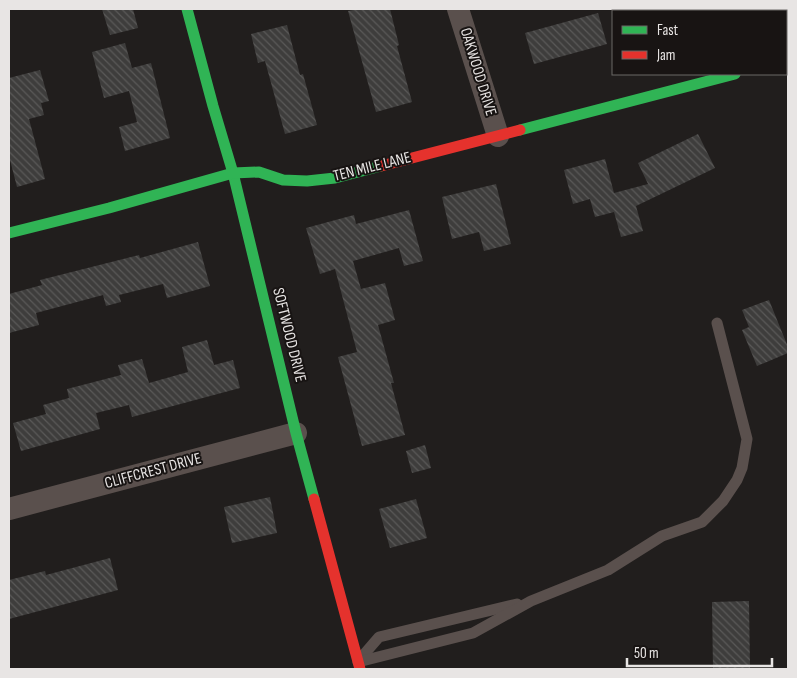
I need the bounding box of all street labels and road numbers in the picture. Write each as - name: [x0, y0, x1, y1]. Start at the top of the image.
- street label: OAKWOOD DRIVE: [456, 26, 500, 118]
- street label: TEN MILE LANE: [331, 148, 413, 186]
- street label: SOFTWOOD DRIVE: [268, 286, 310, 384]
- street label: CLIFFCREST DRIVE: [103, 449, 203, 493]

